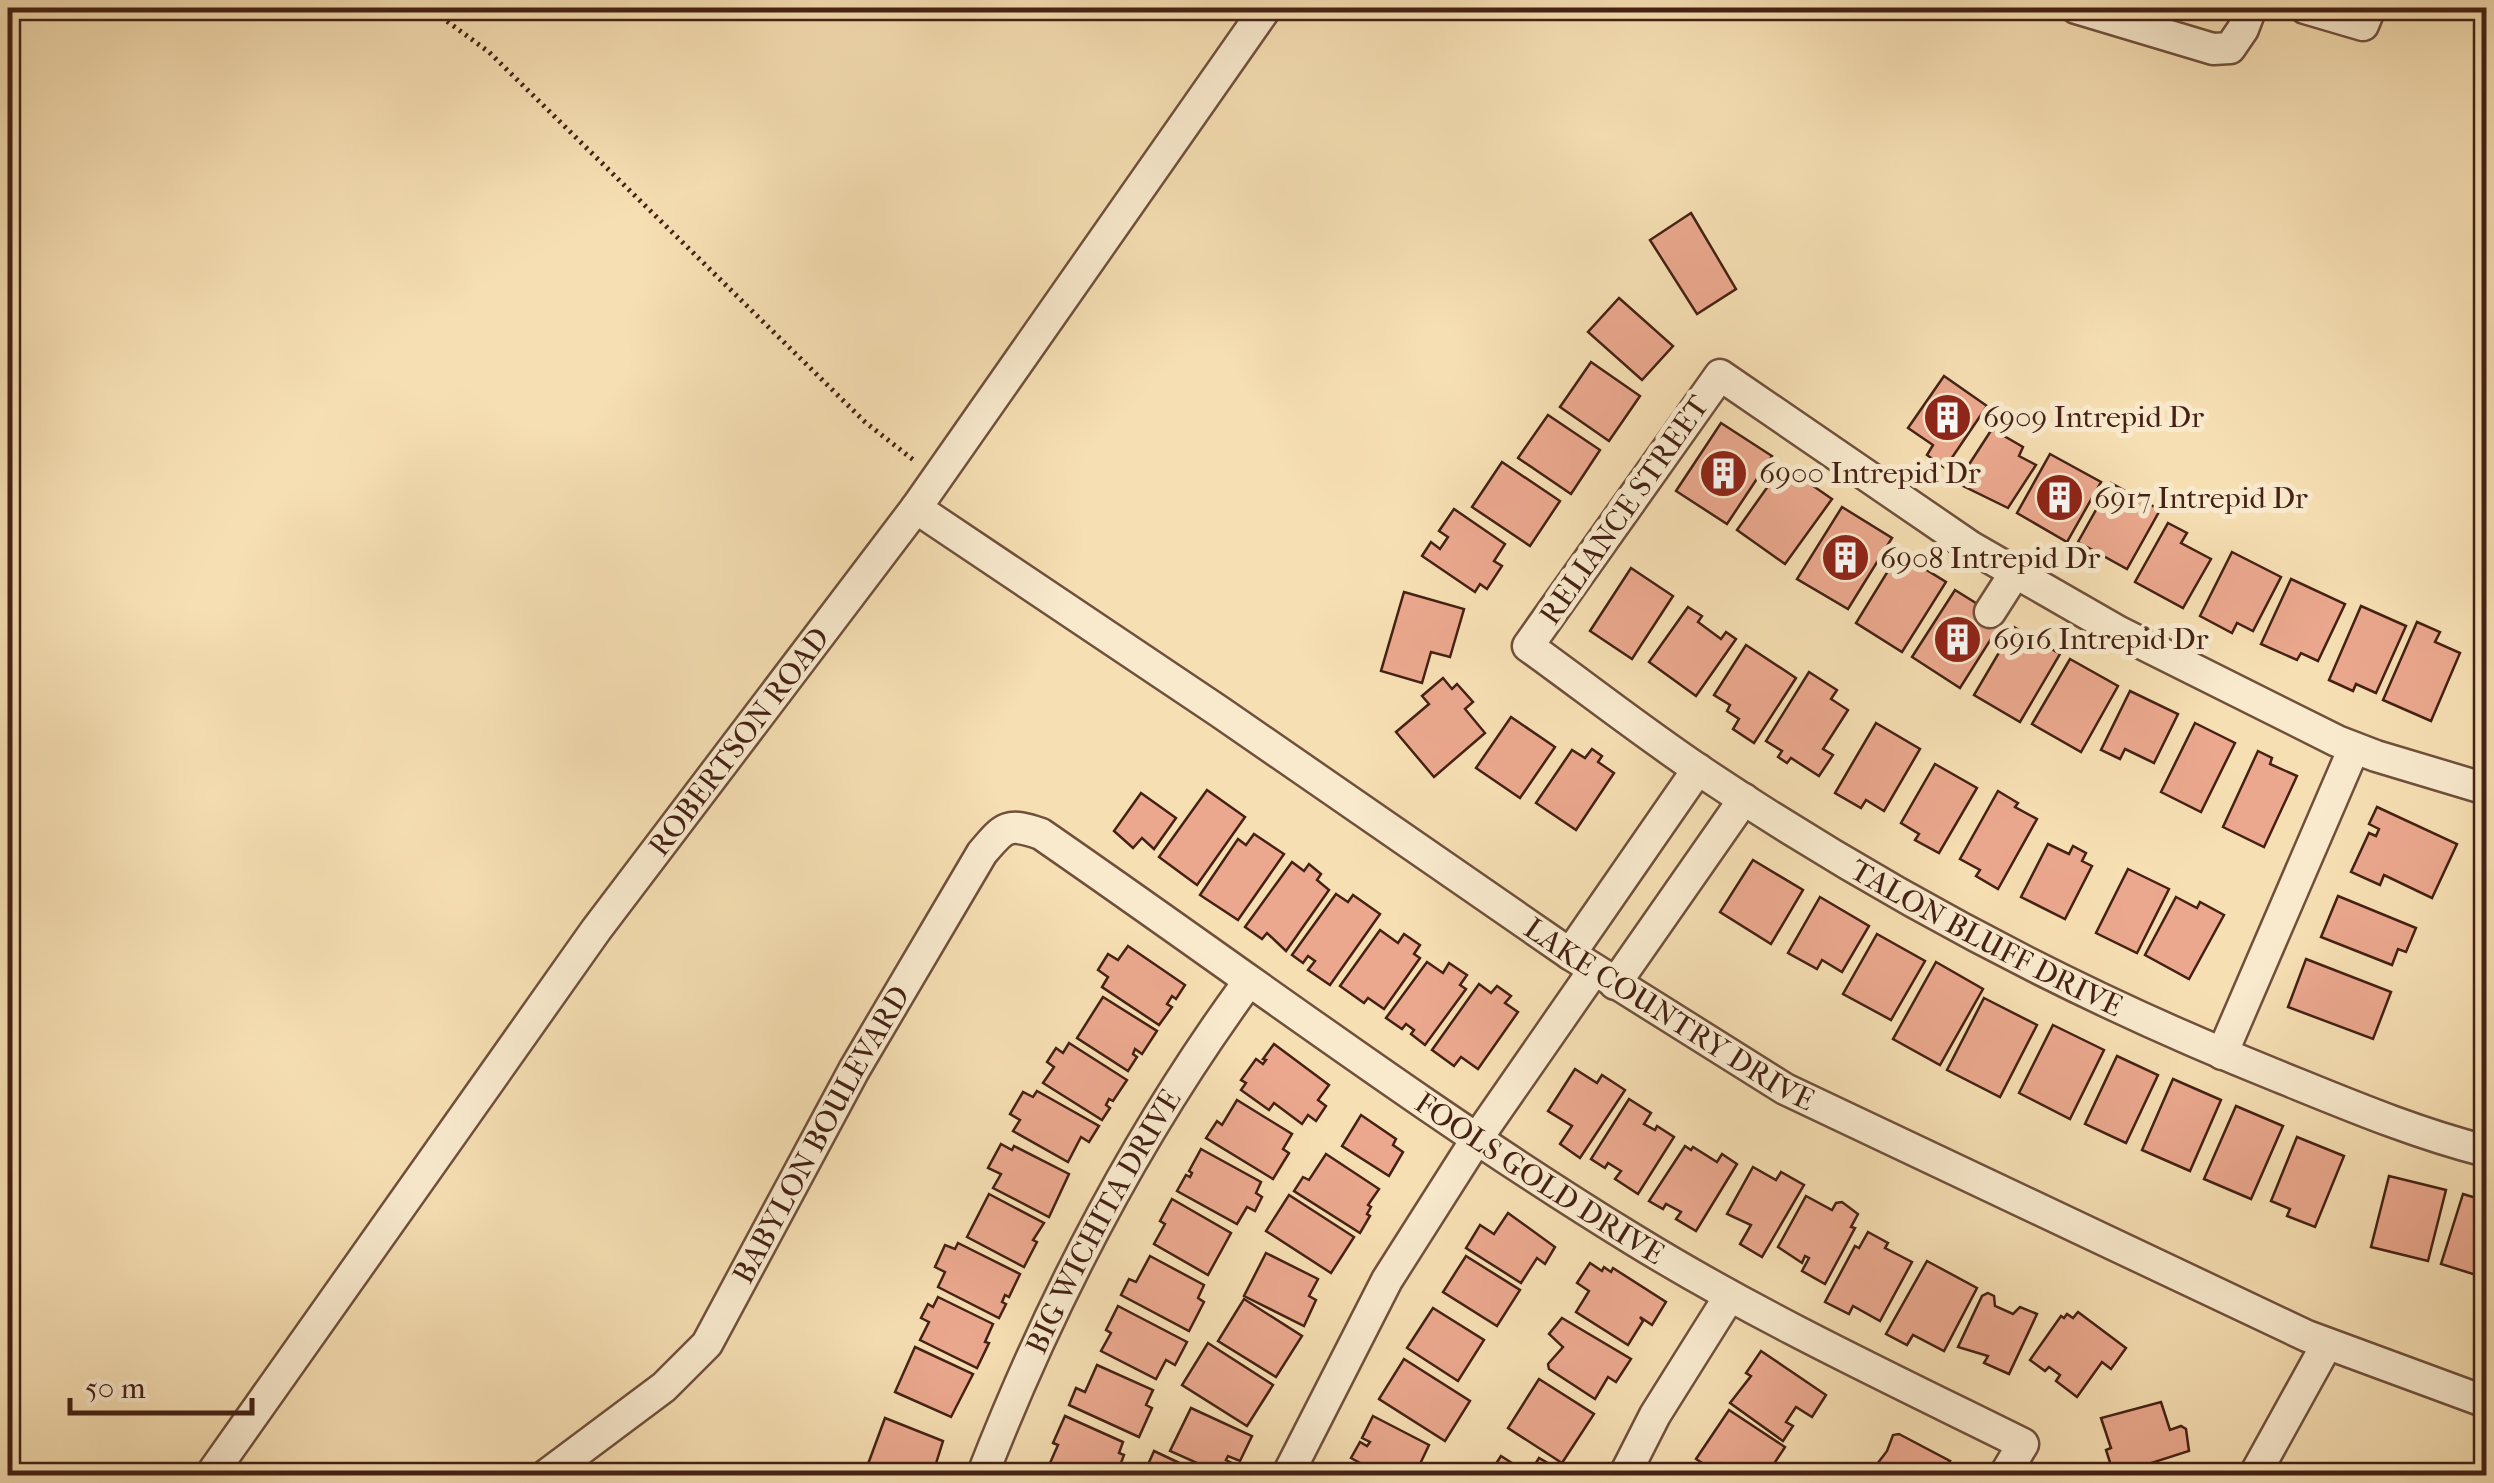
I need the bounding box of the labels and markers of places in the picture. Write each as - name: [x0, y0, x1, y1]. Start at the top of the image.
- building icon: 6909 Intrepid Dr: [1922, 391, 1974, 443]
- place label: 6909 Intrepid Dr: [1983, 400, 2204, 435]
- building icon: 6900 Intrepid Dr: [1698, 447, 1750, 499]
- place label: 6900 Intrepid Dr: [1759, 456, 1981, 491]
- building icon: 6917 Intrepid Dr: [2033, 472, 2085, 524]
- place label: 6917 Intrepid Dr: [2094, 481, 2308, 516]
- building icon: 6908 Intrepid Dr: [1819, 532, 1871, 584]
- place label: 6908 Intrepid Dr: [1880, 541, 2101, 576]
- building icon: 6916 Intrepid Dr: [1932, 613, 1984, 665]
- place label: 6916 Intrepid Dr: [1993, 622, 2209, 657]

